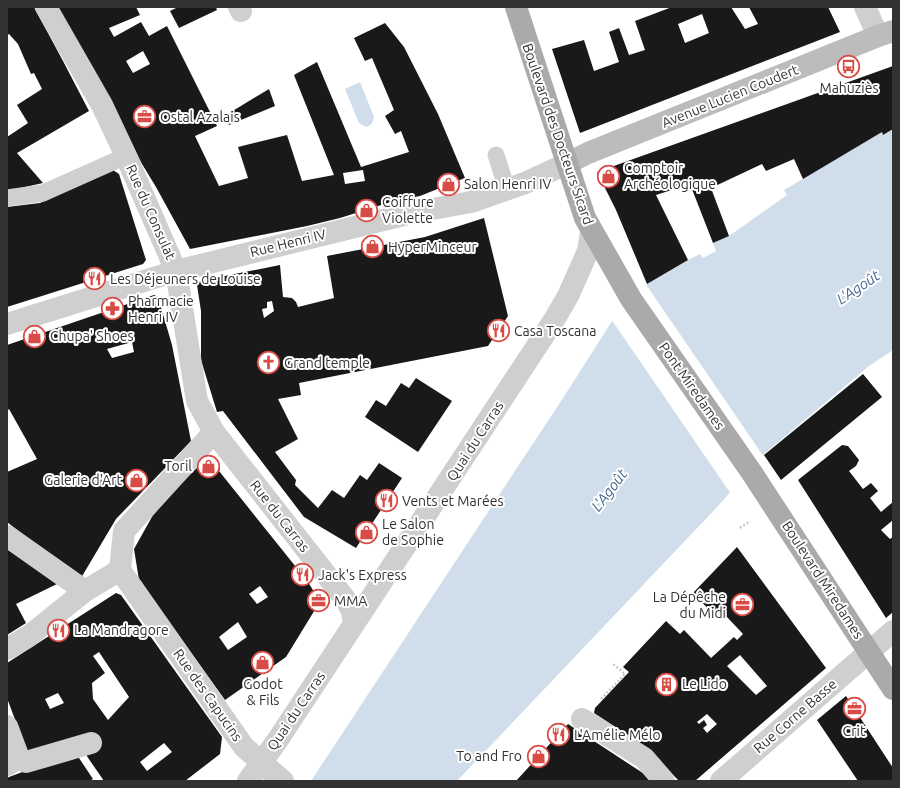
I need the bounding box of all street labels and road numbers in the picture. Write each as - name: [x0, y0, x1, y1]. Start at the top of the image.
- street label: Boulevard des Docteurs Sicard: [519, 41, 597, 227]
- street label: Avenue Lucien Coudert: [659, 61, 801, 131]
- street label: Rue du Consulat: [123, 162, 179, 262]
- street label: Rue Henri IV: [248, 226, 328, 260]
- street label: Pont Miredames: [656, 339, 728, 433]
- street label: Quai du Carras: [443, 398, 507, 484]
- street label: Rue du Carras: [247, 477, 313, 555]
- street label: Boulevard Miredames: [779, 518, 867, 642]
- street label: Rue des Capucins: [170, 646, 246, 744]
- street label: Quai du Carras: [264, 669, 328, 753]
- street label: Rue Corne Basse: [750, 676, 840, 756]

